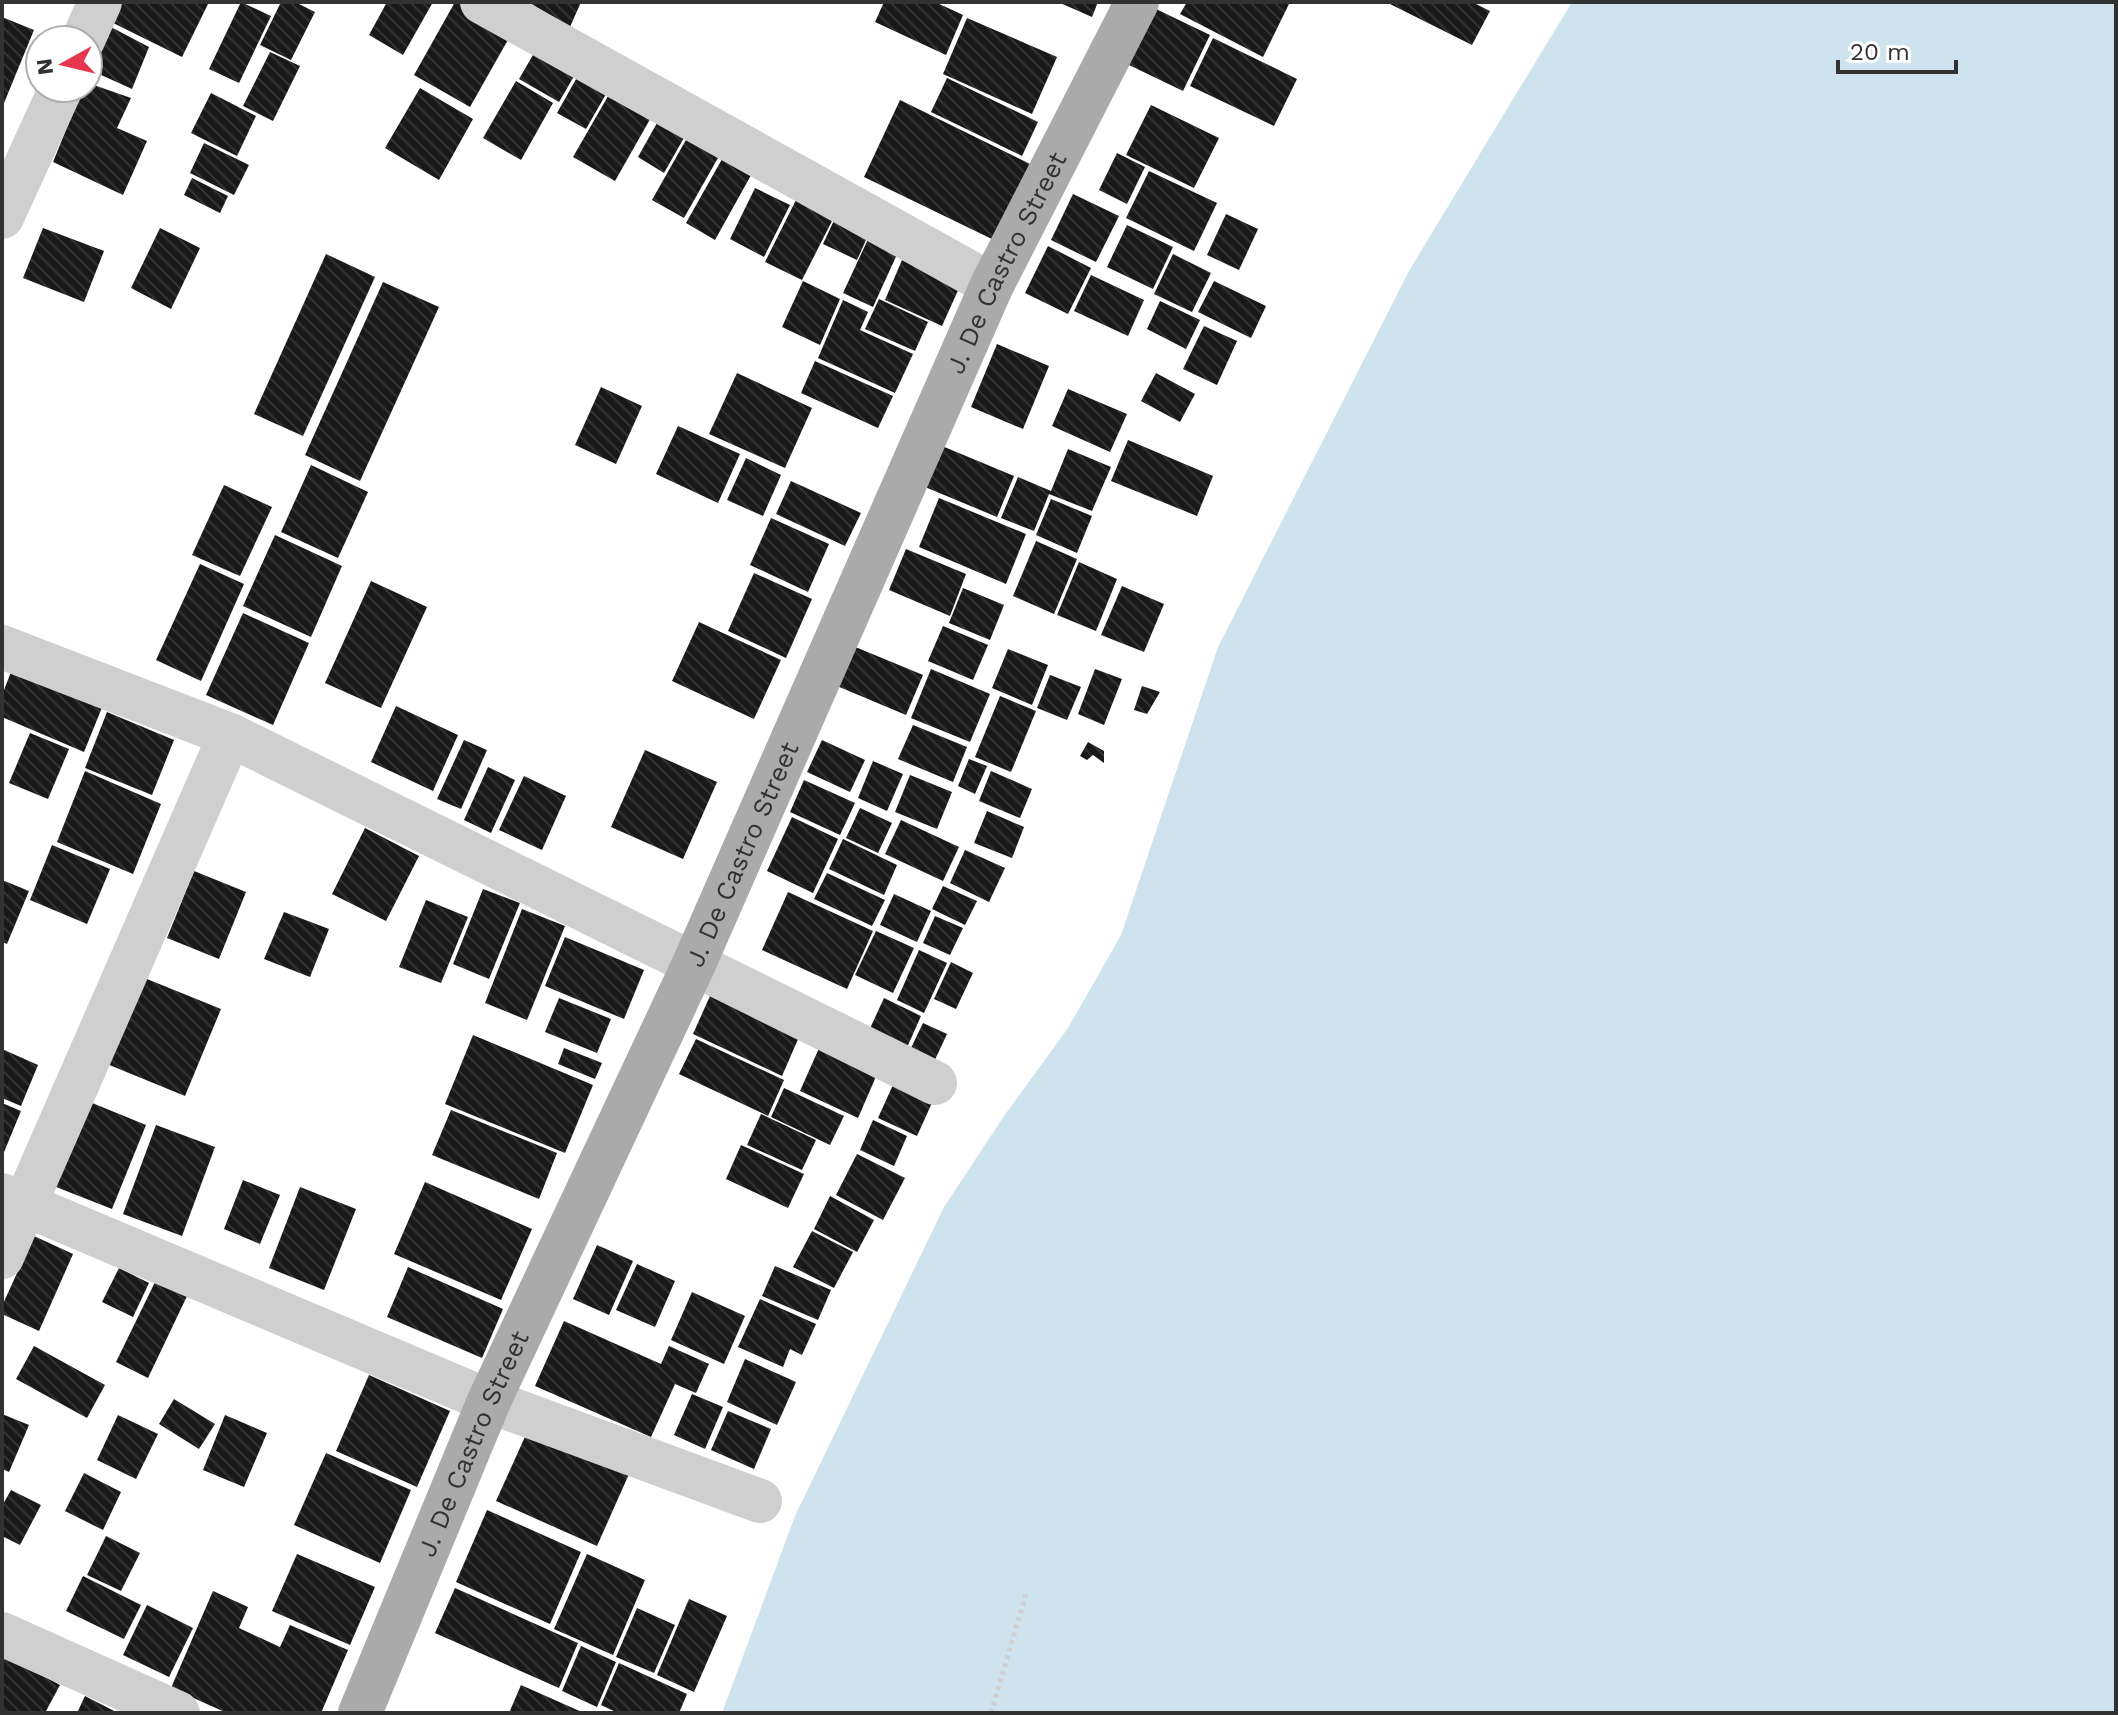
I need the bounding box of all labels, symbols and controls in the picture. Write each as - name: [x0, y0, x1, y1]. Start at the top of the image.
- north arrow: [24, 24, 104, 104]
- scale bar: [1838, 24, 1956, 74]
- text: 20 m: [1850, 38, 1910, 66]
- text: N: [31, 57, 58, 77]
- street label: J. De Castro Street: [940, 147, 1073, 378]
- street label: J. De Castro Street: [679, 737, 805, 972]
- street label: J. De Castro Street: [411, 1326, 535, 1561]

